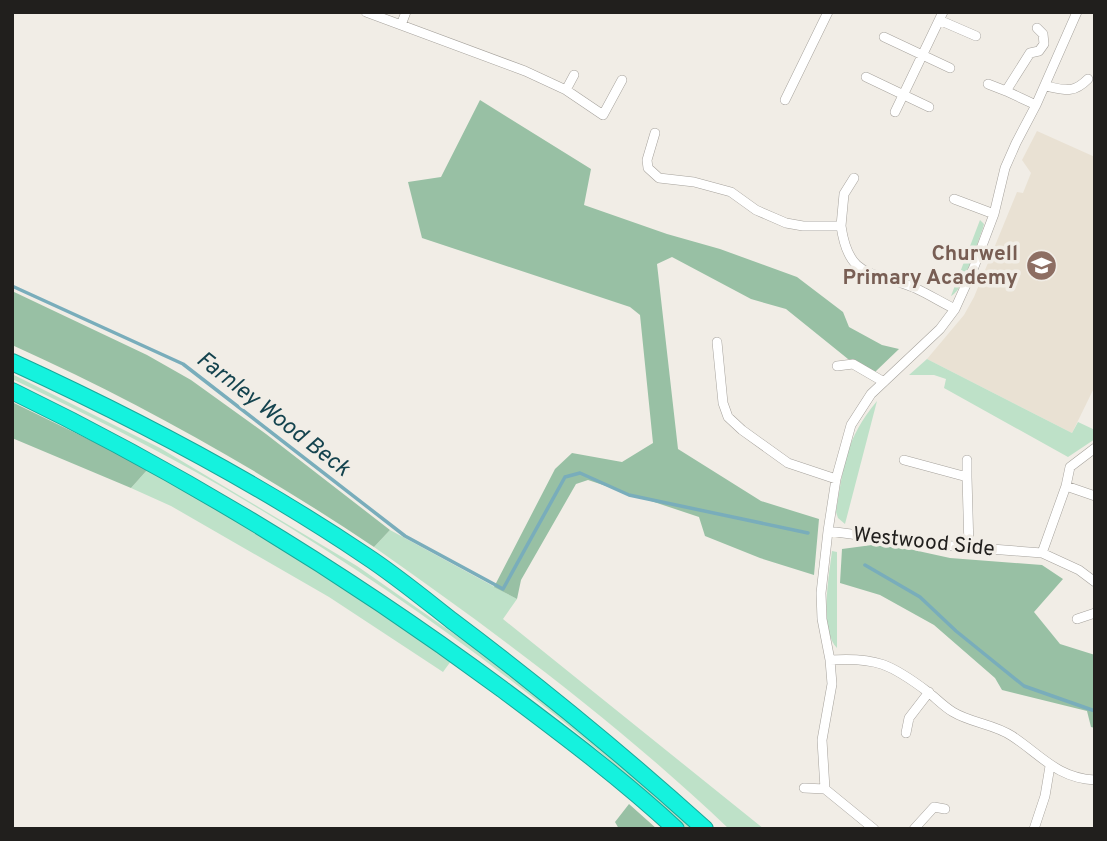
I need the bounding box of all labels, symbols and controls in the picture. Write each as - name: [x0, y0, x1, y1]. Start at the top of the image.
- place label: Churwell Primary Academy: [843, 241, 1018, 292]
- school or university icon: Churwell Primary Academy: [1024, 248, 1058, 282]
- water label: Farnley Wood Beck: [190, 346, 355, 484]
- street label: Westwood Side: [852, 522, 996, 563]

